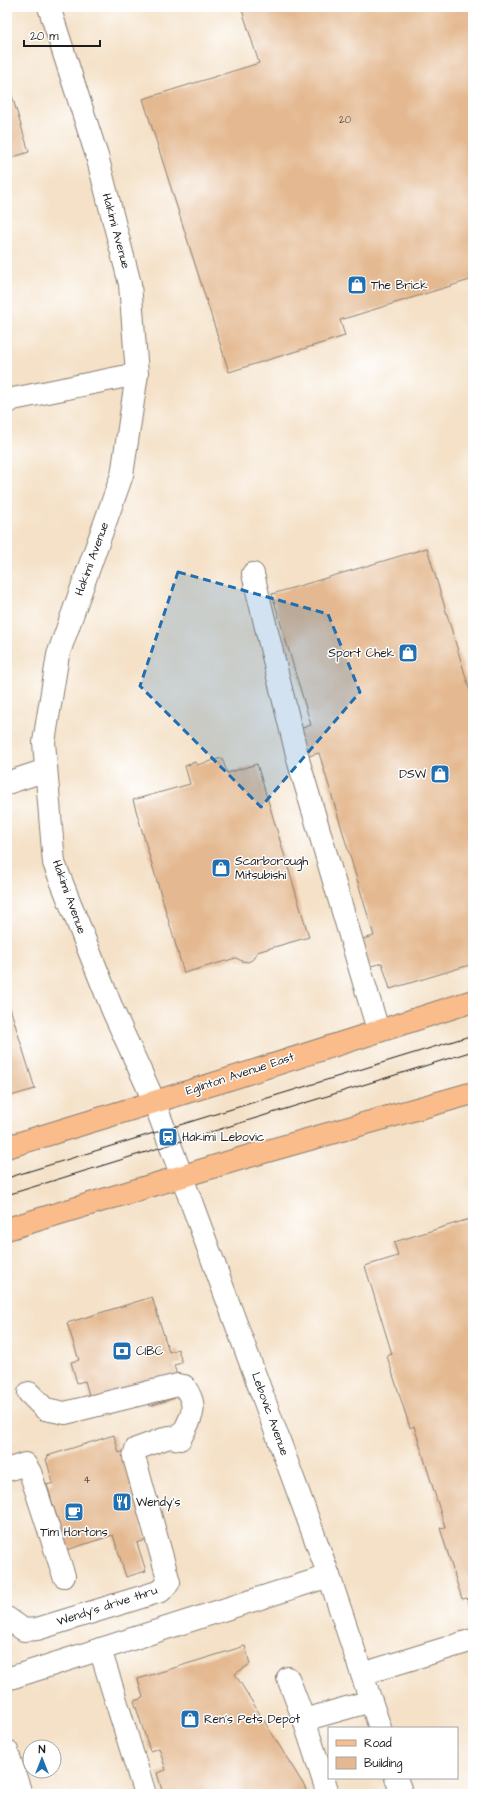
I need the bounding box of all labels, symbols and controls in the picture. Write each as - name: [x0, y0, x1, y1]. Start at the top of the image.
- scale bar: [24, 22, 100, 48]
- text: 20 m: [30, 28, 59, 45]
- house number: 20: [339, 113, 351, 127]
- street label: Hakimi Avenue: [98, 191, 134, 271]
- shop icon: The Brick: [346, 274, 368, 296]
- place label: The Brick: [371, 277, 428, 294]
- street label: Hakimi Avenue: [71, 519, 113, 598]
- shop icon: Sport Chek: [397, 642, 419, 664]
- place label: Sport Chek: [328, 645, 395, 662]
- shop icon: DSW: [429, 763, 451, 785]
- place label: DSW: [399, 766, 427, 783]
- place label: Scarborough Mitsubishi: [235, 853, 308, 884]
- shop icon: Scarborough Mitsubishi: [210, 857, 232, 879]
- street label: Hakimi Avenue: [48, 858, 90, 937]
- street label: Eglinton Avenue East: [184, 1048, 297, 1101]
- station icon: Hakimi Lebovic: [157, 1126, 179, 1148]
- place label: Hakimi Lebovic: [182, 1129, 265, 1146]
- bank icon: CIBC: [111, 1340, 133, 1362]
- place label: CIBC: [136, 1343, 164, 1360]
- street label: Lebovic Avenue: [247, 1370, 293, 1459]
- house number: 4: [84, 1473, 91, 1487]
- restaurant icon: Wendy's: [111, 1491, 133, 1513]
- place label: Wendy's: [136, 1494, 180, 1512]
- cafe icon: Tim Hortons: [63, 1501, 85, 1523]
- place label: Tim Hortons: [40, 1524, 108, 1541]
- street label: Wendy's drive thru: [54, 1582, 160, 1631]
- shop icon: Ren's Pets Depot: [179, 1708, 201, 1730]
- place label: Ren's Pets Depot: [204, 1711, 300, 1728]
- legend: [328, 1727, 458, 1779]
- text: Road: [364, 1735, 392, 1752]
- north arrow: [22, 1739, 62, 1779]
- text: N: [39, 1742, 46, 1757]
- text: Building: [364, 1755, 402, 1773]

